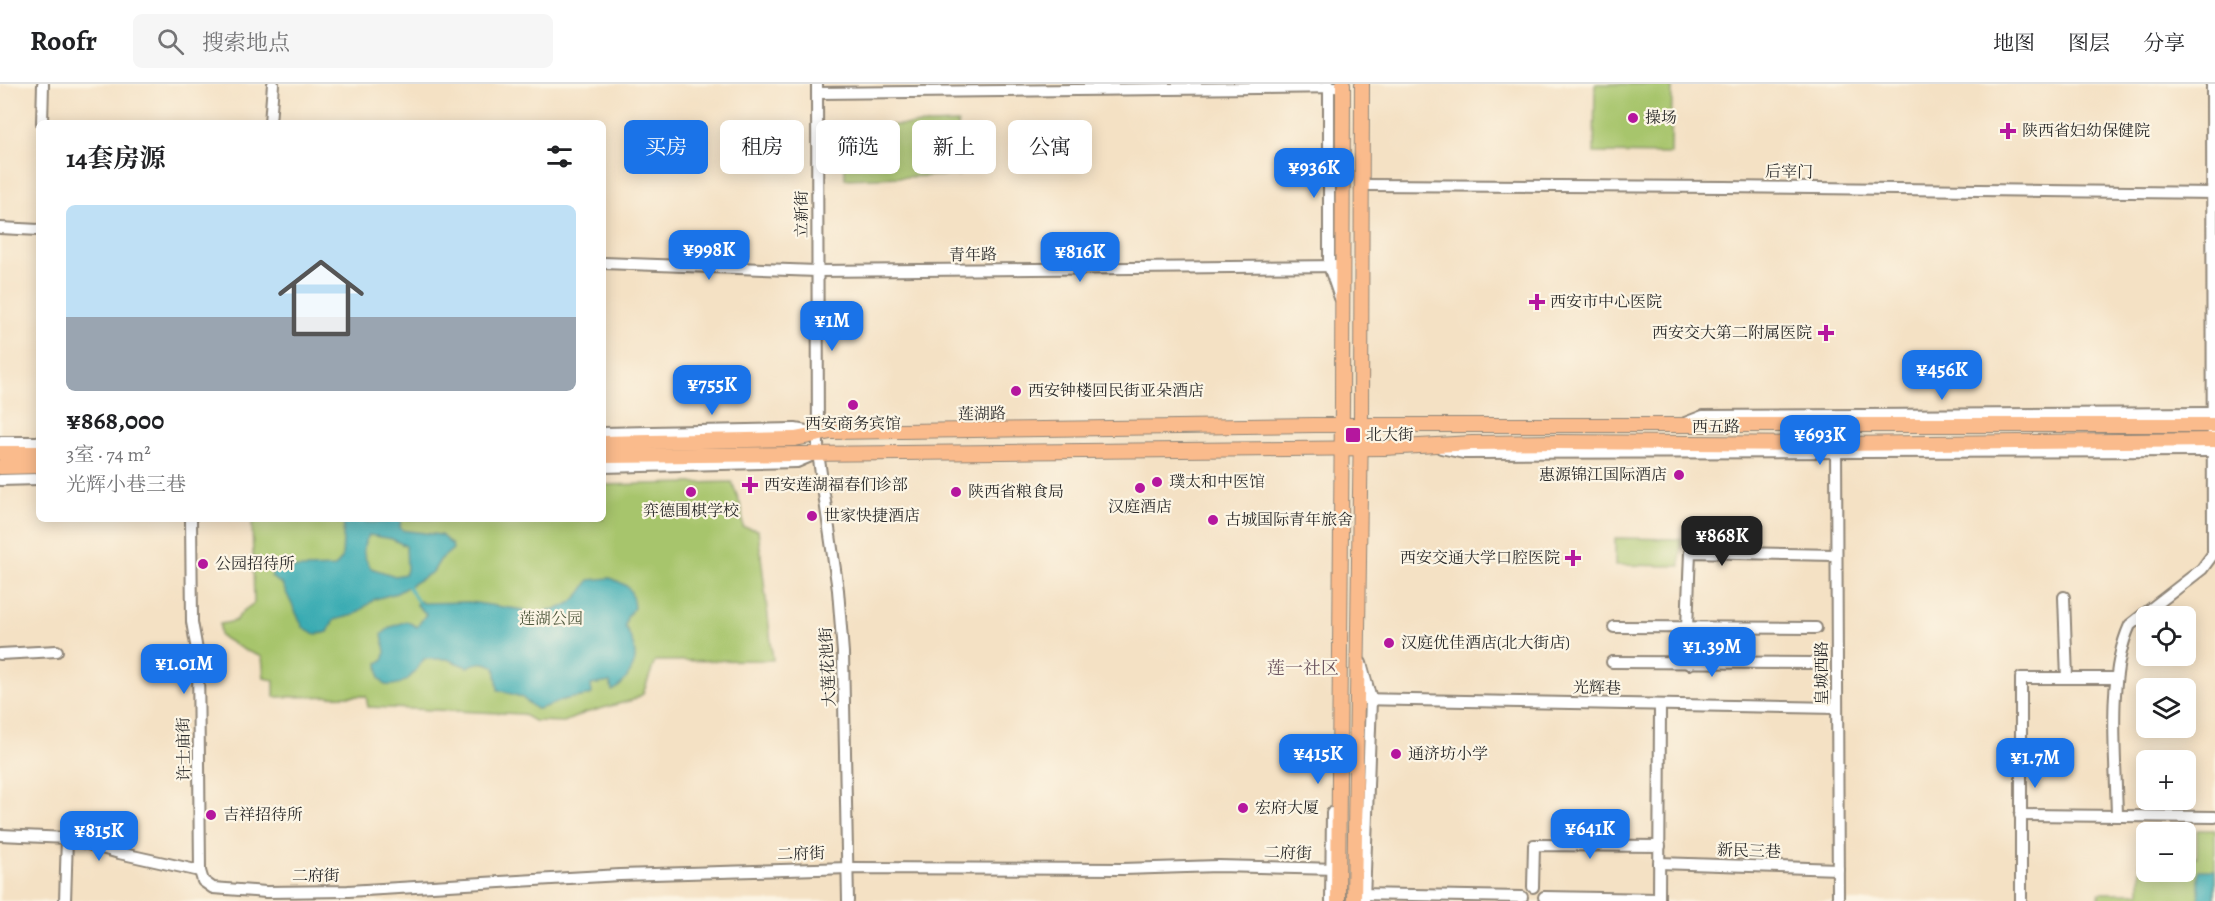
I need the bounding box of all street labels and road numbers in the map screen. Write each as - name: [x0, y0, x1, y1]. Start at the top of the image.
- street label: 后宰门: [1765, 161, 1813, 183]
- street label: 立新街: [791, 190, 813, 238]
- street label: 青年路: [949, 244, 997, 266]
- street label: 莲湖路: [958, 403, 1006, 425]
- street label: 西五路: [1692, 416, 1740, 438]
- street label: 大莲花池街: [815, 626, 841, 708]
- street label: 皇城西路: [1811, 641, 1833, 705]
- street label: 光辉巷: [1573, 676, 1621, 700]
- street label: 许士庙街: [172, 717, 196, 781]
- street label: 新民三巷: [1717, 839, 1781, 863]
- street label: 二府街: [1264, 841, 1312, 865]
- street label: 二府街: [777, 842, 825, 866]
- street label: 二府街: [292, 865, 340, 887]

